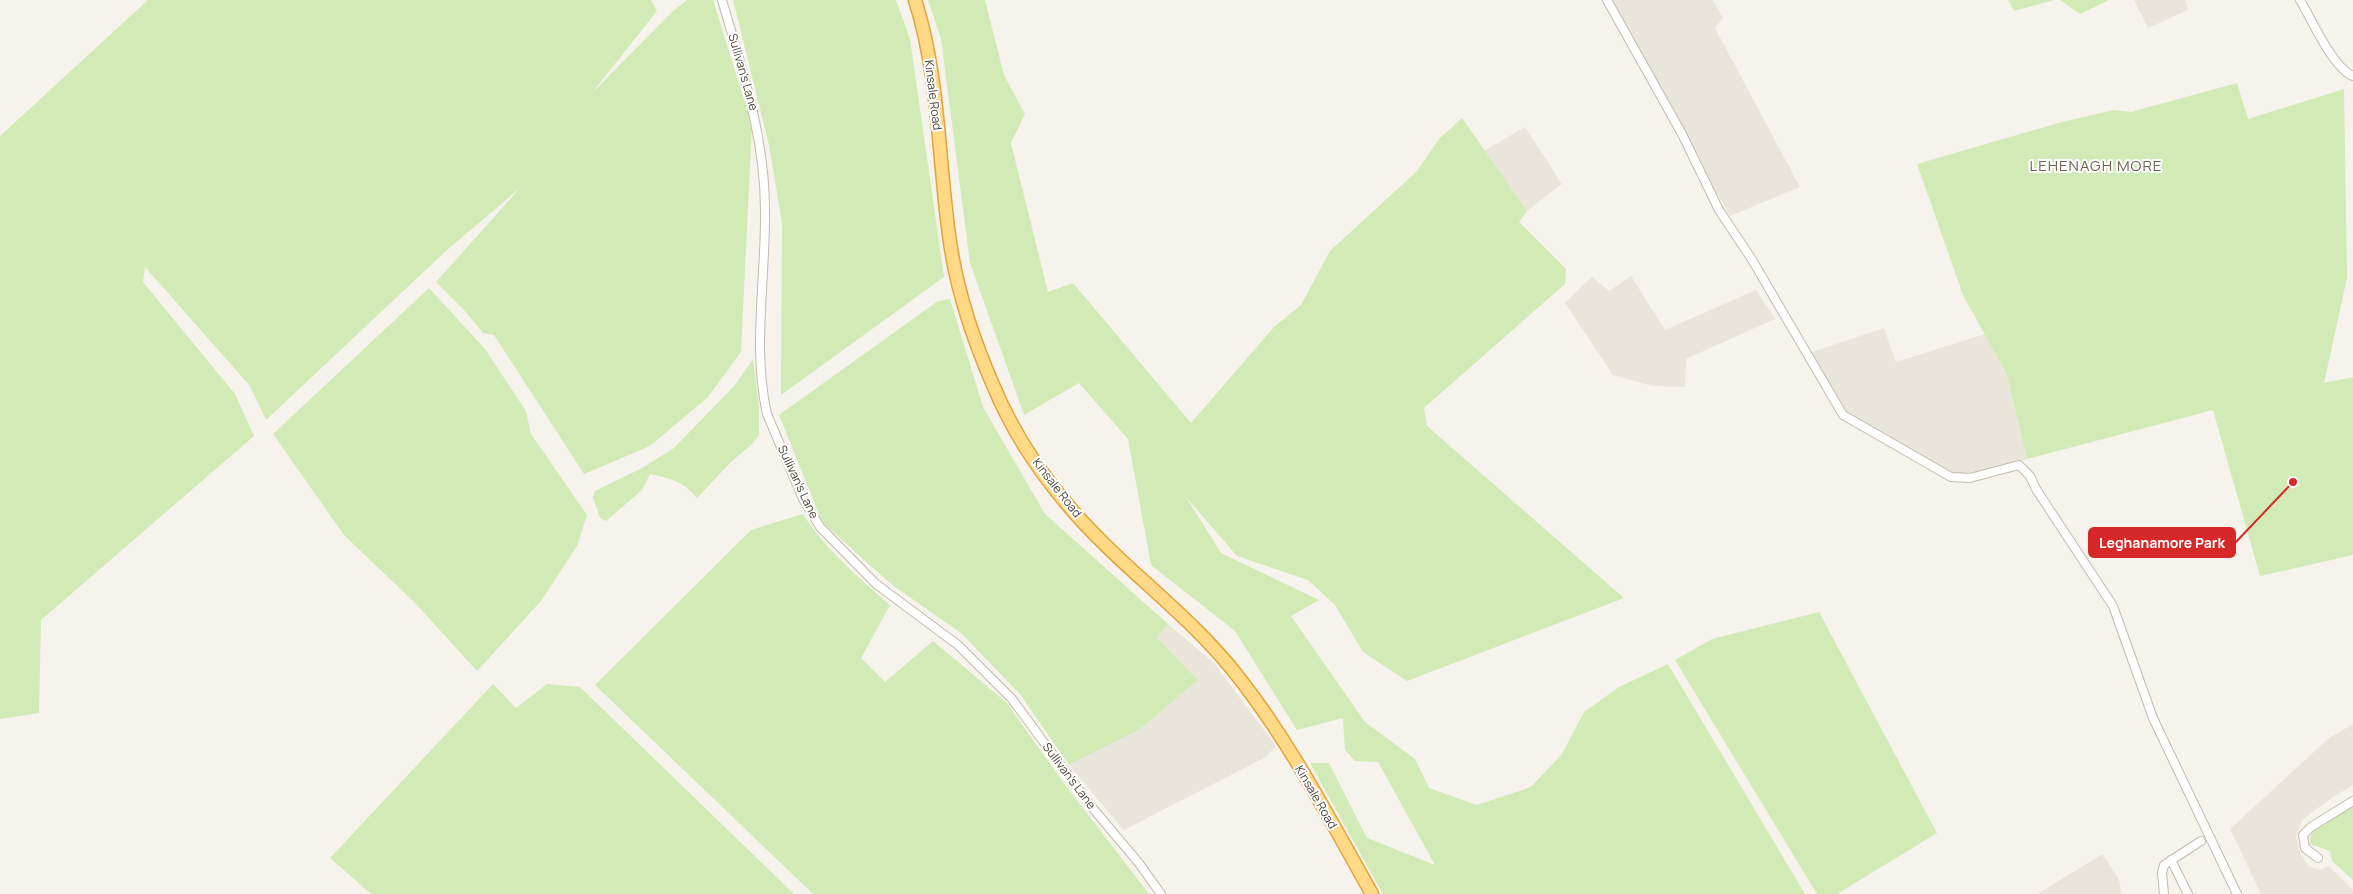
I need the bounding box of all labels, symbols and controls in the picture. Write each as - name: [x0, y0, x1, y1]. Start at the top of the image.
- street label: Sullivan's Lane: [724, 31, 763, 112]
- street label: Kinsale Road: [921, 59, 946, 131]
- district label: LEHENAGH MORE: [2030, 155, 2162, 176]
- street label: Sullivan's Lane: [774, 442, 823, 521]
- street label: Kinsale Road: [1029, 455, 1086, 521]
- callout: Leghanamore Park: [2089, 528, 2235, 557]
- text: Leghanamore Park: [2099, 533, 2225, 552]
- street label: Sullivan's Lane: [1039, 739, 1100, 812]
- street label: Kinsale Road: [1291, 762, 1341, 832]

